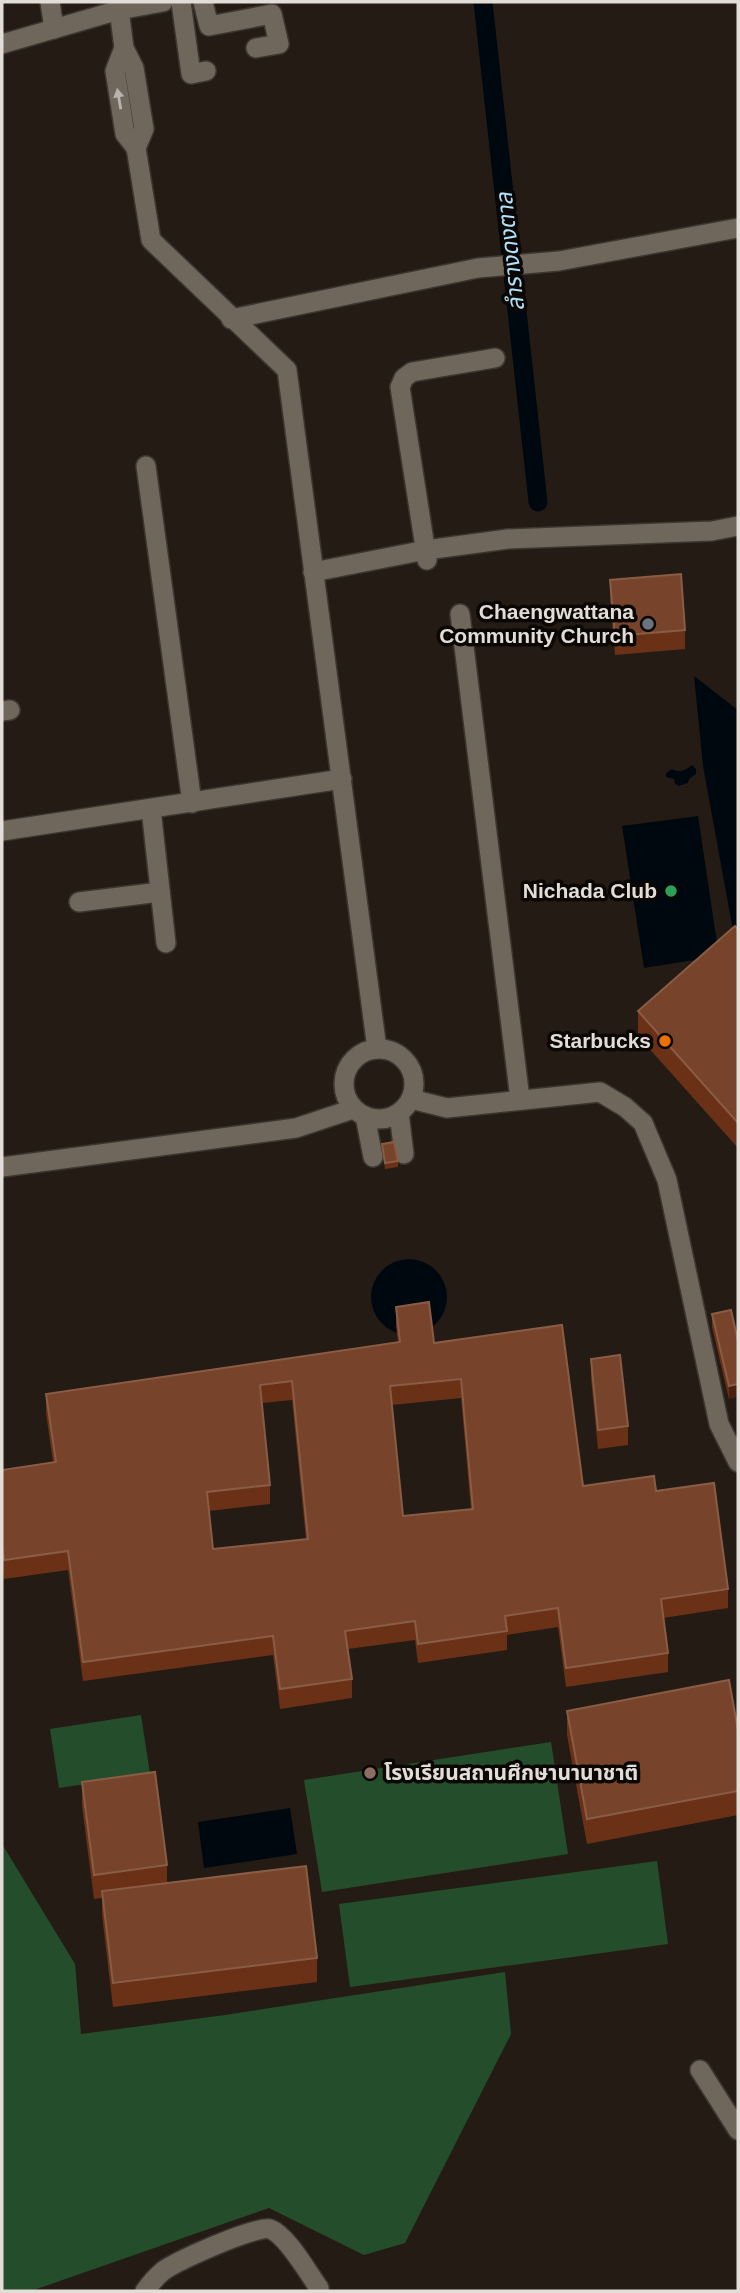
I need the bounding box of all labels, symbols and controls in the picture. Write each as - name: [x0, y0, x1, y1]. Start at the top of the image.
- one-way arrow: [113, 88, 124, 110]
- water label: ลำรางดงตาล: [491, 191, 529, 313]
- place label: Chaengwattana Community Church: [439, 600, 634, 647]
- marker: Chaengwattana Community Church: [640, 616, 656, 632]
- place label: Nichada Club: [523, 879, 657, 902]
- marker: Nichada Club: [663, 883, 679, 899]
- place label: Starbucks: [549, 1029, 651, 1052]
- marker: Starbucks: [657, 1033, 673, 1049]
- place label: โรงเรียนสถานศึกษานานาชาติ: [384, 1761, 638, 1784]
- marker: โรงเรียนสถานศึกษานานาชาติ: [362, 1765, 378, 1781]

